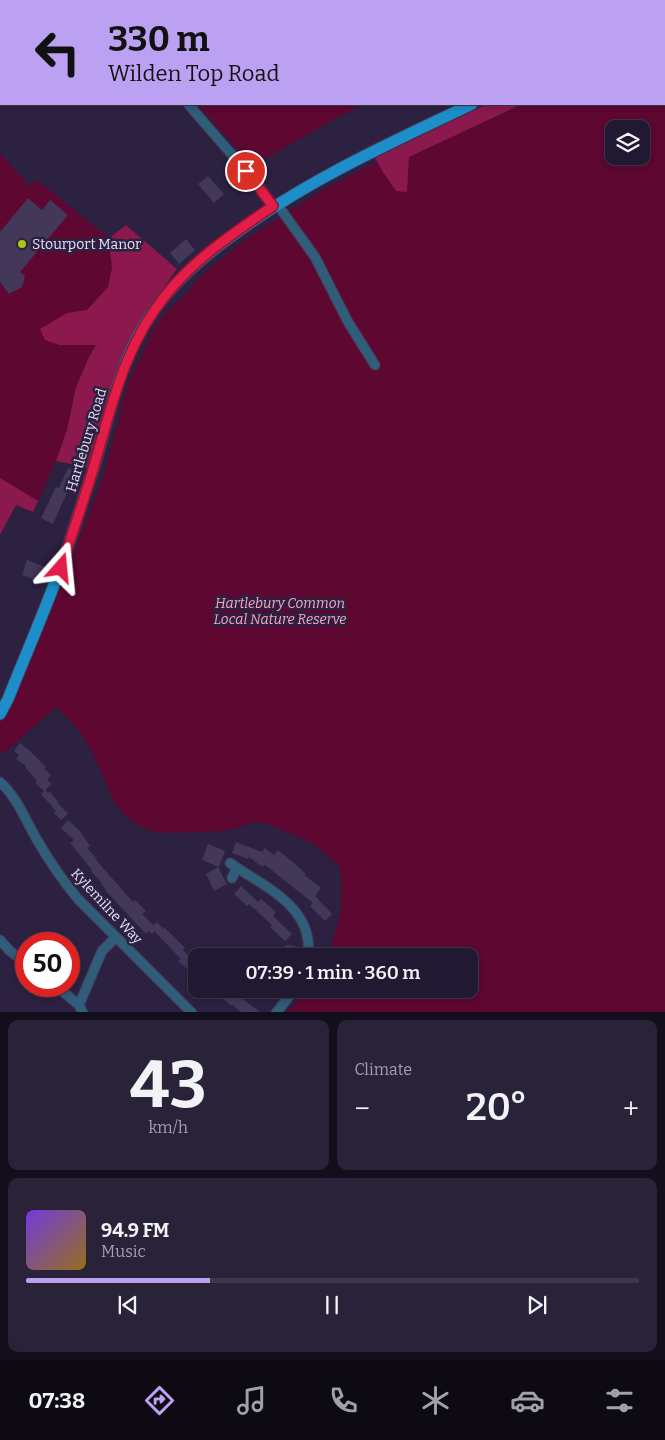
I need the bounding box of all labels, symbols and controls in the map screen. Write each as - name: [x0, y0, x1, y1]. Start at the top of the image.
- text: 330 m: [108, 18, 210, 60]
- icon: left: [25, 20, 90, 85]
- text: Wilden Top Road: [108, 60, 280, 87]
- map controls: [605, 120, 650, 165]
- button: layers: [605, 120, 650, 165]
- pin: [225, 150, 267, 192]
- icon: arrive: [232, 157, 260, 185]
- place label: Stourport Manor: [32, 236, 141, 253]
- marker: Stourport Manor: [16, 238, 28, 250]
- street label: Hartlebury Road: [63, 386, 110, 494]
- position arrow: [34, 541, 86, 593]
- park label: Hartlebury Common Local Nature Reserve: [214, 595, 346, 628]
- street label: Kylemilne Way: [67, 865, 146, 948]
- speed limit sign: 50: [15, 932, 80, 997]
- text: 07:39 · 1 min · 360 m: [246, 961, 420, 984]
- text: 43: [130, 1046, 207, 1124]
- text: Climate: [355, 1060, 412, 1079]
- text: 20°: [466, 1084, 527, 1130]
- text: −: [355, 1092, 370, 1125]
- text: +: [623, 1092, 639, 1125]
- text: km/h: [148, 1118, 188, 1137]
- text: 94.9 FM: [101, 1219, 169, 1242]
- text: Music: [101, 1242, 146, 1261]
- icon: previous: [114, 1291, 142, 1319]
- icon: pause: [318, 1291, 346, 1319]
- icon: next: [523, 1291, 551, 1319]
- icon: directions: [142, 1383, 177, 1418]
- icon: music: [234, 1383, 269, 1418]
- icon: phone: [326, 1383, 361, 1418]
- icon: climate: [418, 1383, 453, 1418]
- icon: car: [510, 1383, 545, 1418]
- icon: filters: [602, 1383, 637, 1418]
- text: 07:38: [28, 1387, 85, 1414]

